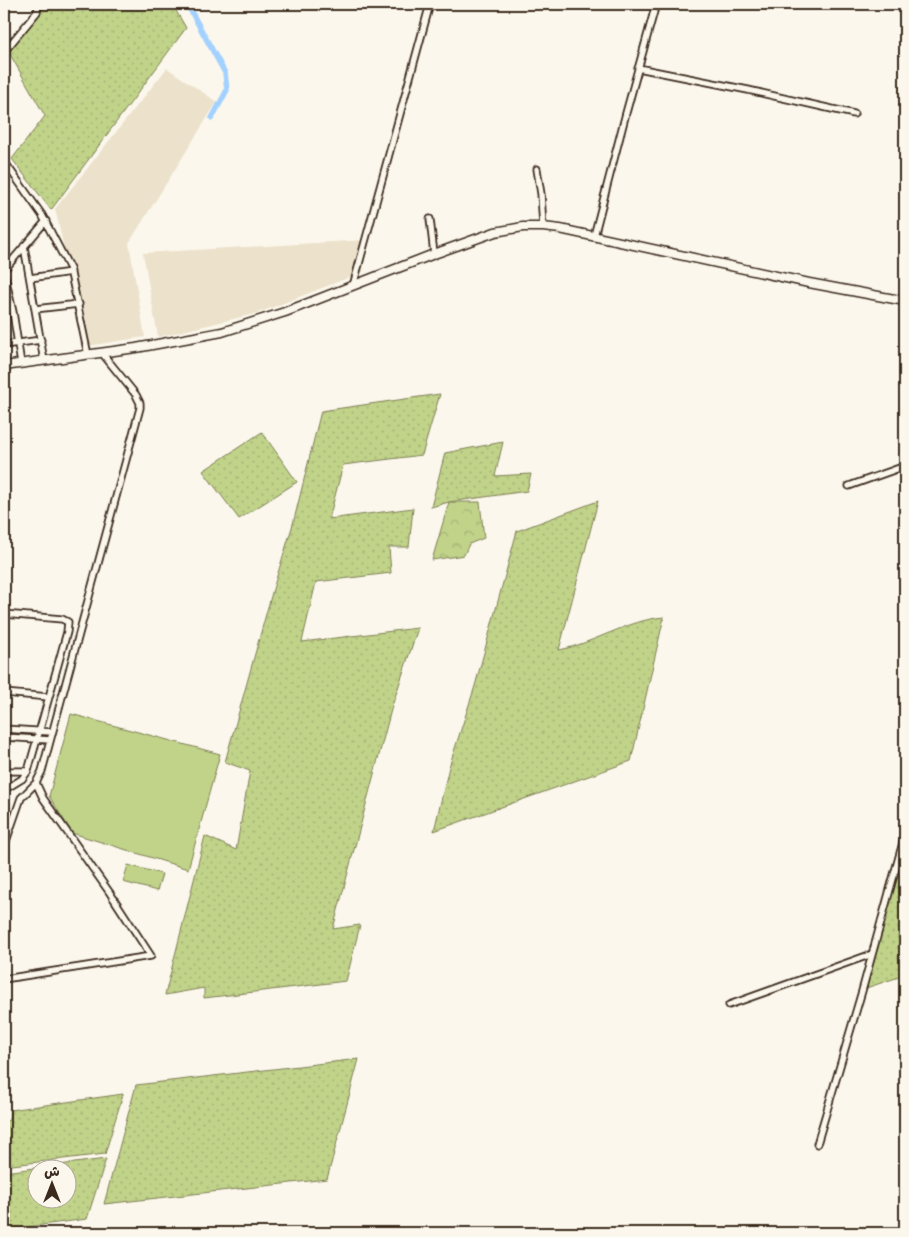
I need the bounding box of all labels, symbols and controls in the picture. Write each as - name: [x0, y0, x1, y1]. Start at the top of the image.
- north arrow: [28, 1160, 78, 1210]
- text: ش: [44, 1163, 60, 1180]

